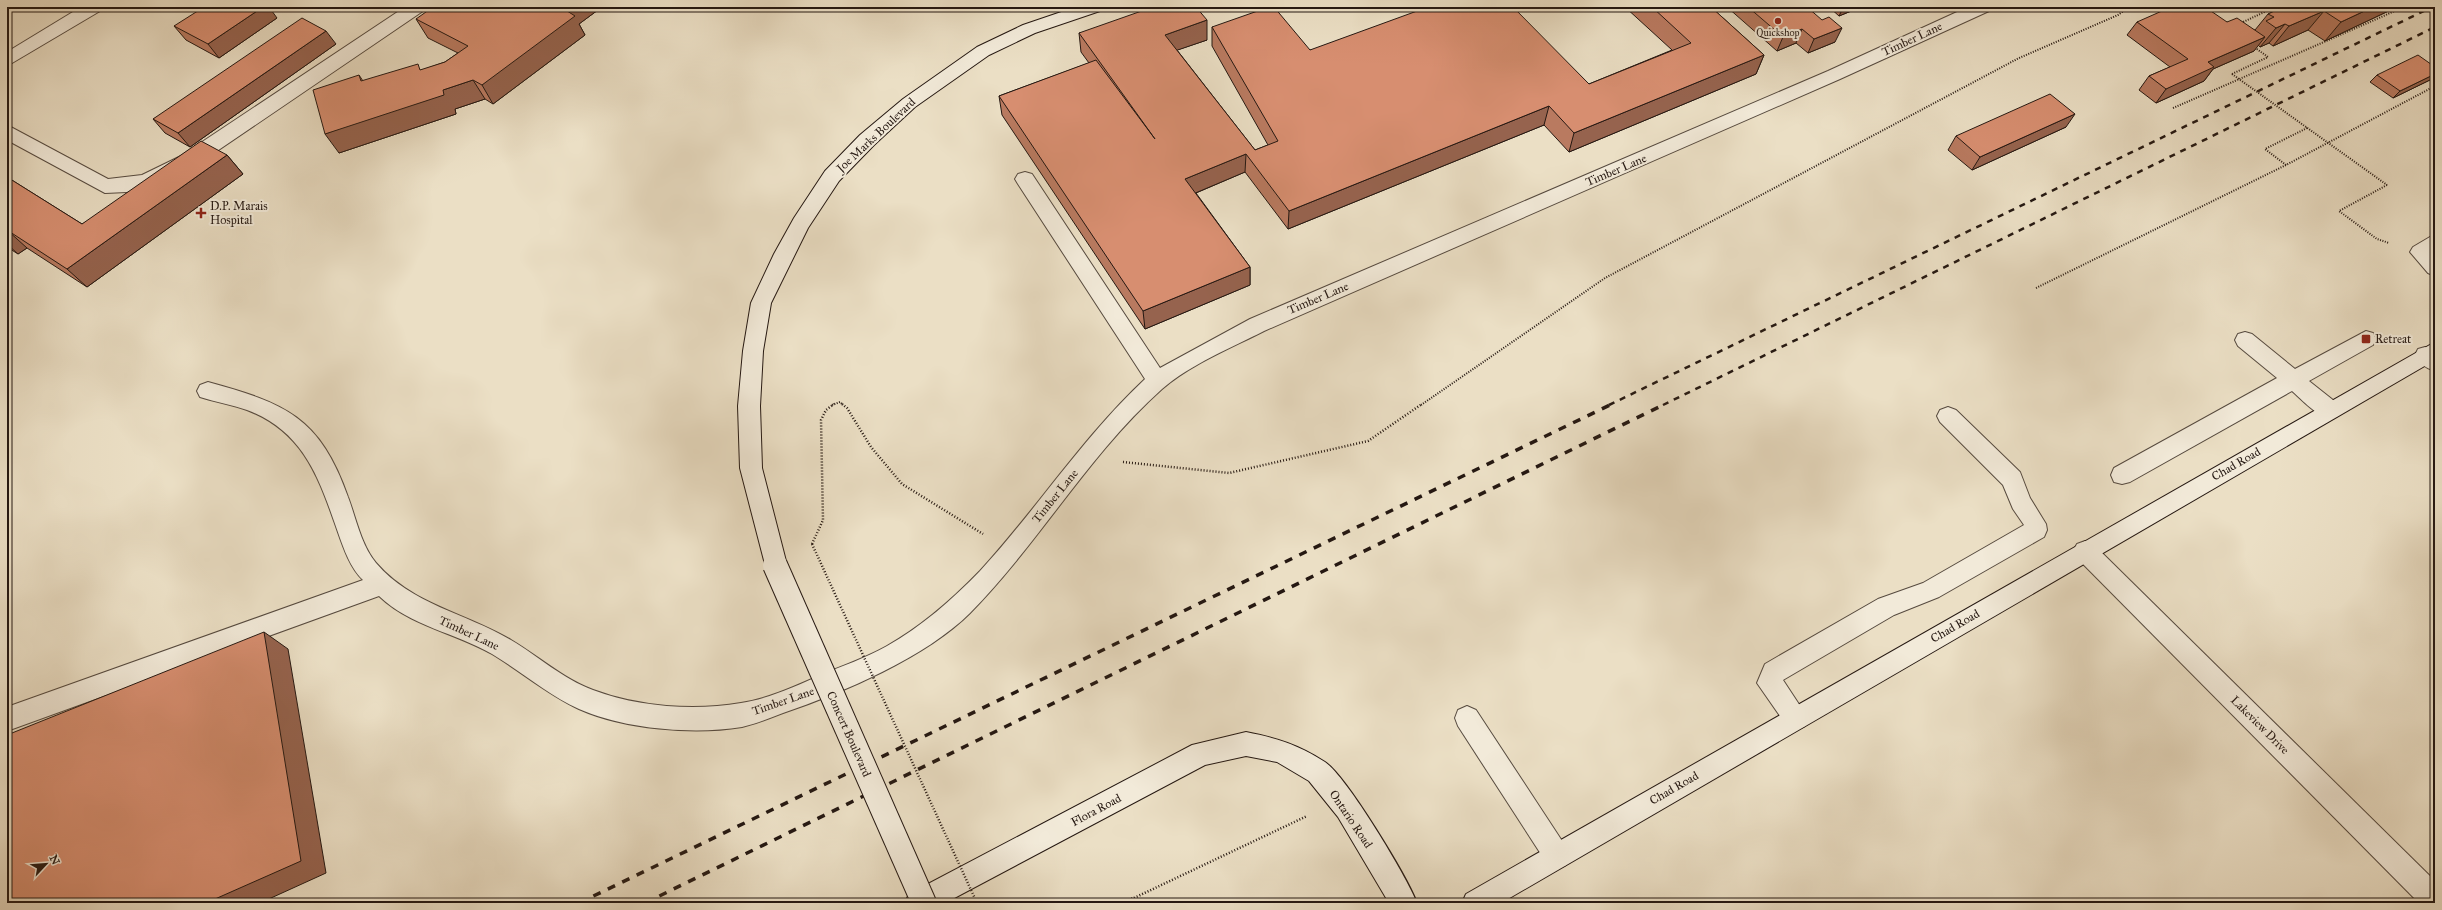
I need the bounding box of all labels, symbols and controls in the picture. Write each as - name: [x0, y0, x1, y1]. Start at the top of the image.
- marker: Quickshop: [1773, 16, 1783, 26]
- street label: Timber Lane: [1880, 19, 1944, 59]
- place label: Quickshop: [1756, 27, 1800, 39]
- street label: Joe Marks Boulevard: [832, 95, 919, 177]
- street label: Timber Lane: [1583, 151, 1649, 189]
- place label: D.P. Marais Hospital: [210, 199, 268, 227]
- marker: D.P. Marais Hospital: [195, 207, 207, 219]
- street label: Timber Lane: [1285, 279, 1351, 317]
- place label: Retreat: [2375, 332, 2412, 346]
- marker: Retreat: [2360, 333, 2372, 345]
- street label: Chad Road: [2209, 444, 2263, 484]
- street label: Timber Lane: [1029, 466, 1081, 526]
- street label: Chad Road: [1928, 606, 1982, 646]
- street label: Timber Lane: [437, 613, 501, 653]
- street label: Timber Lane: [750, 684, 816, 718]
- street label: Concert Boulevard: [824, 689, 874, 779]
- street label: Lakeview Drive: [2228, 693, 2292, 757]
- street label: Chad Road: [1647, 768, 1701, 808]
- street label: Ontario Road: [1326, 787, 1376, 851]
- street label: Flora Road: [1068, 791, 1124, 829]
- north arrow: [26, 844, 66, 884]
- text: N: [47, 853, 63, 867]

